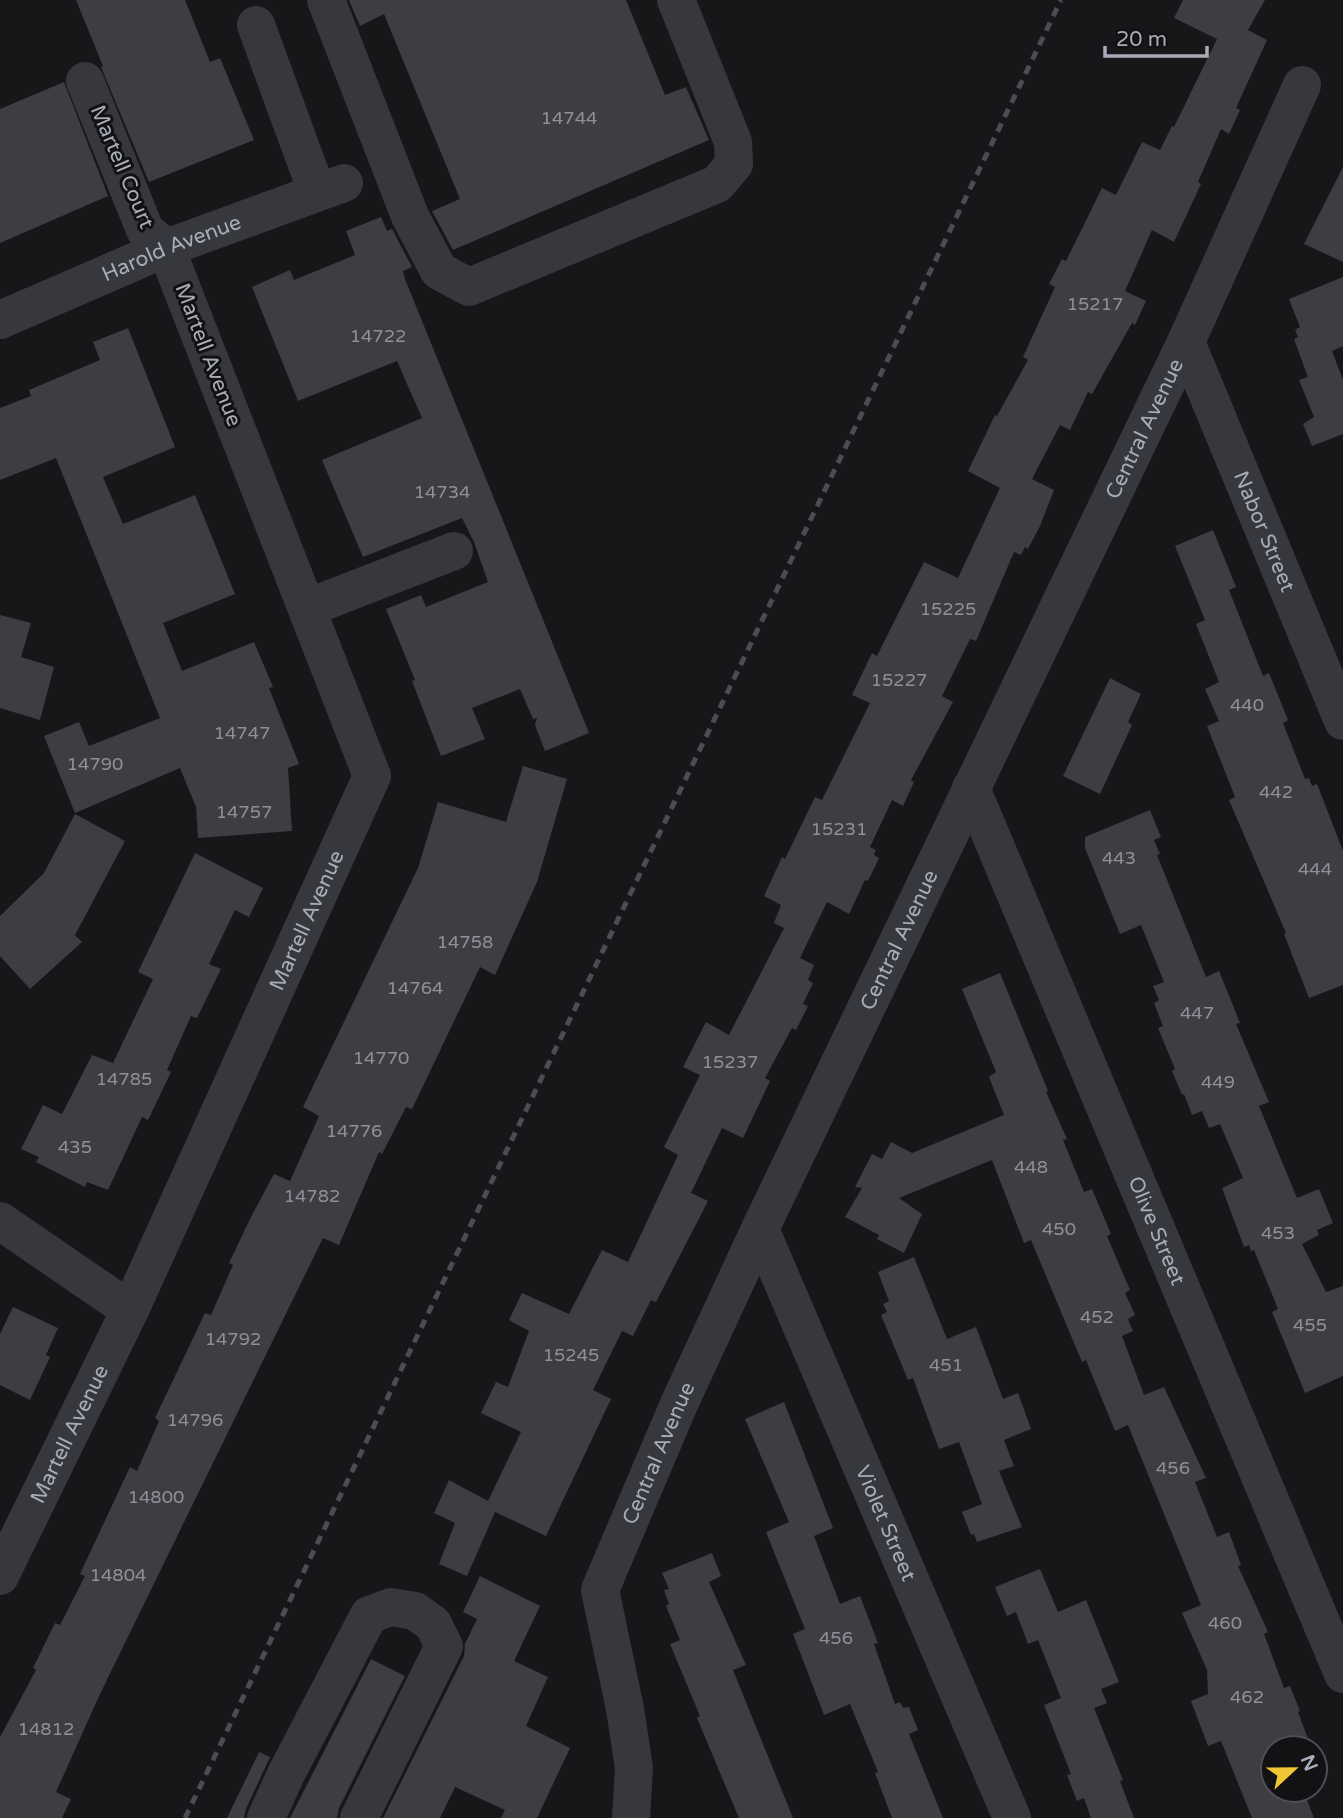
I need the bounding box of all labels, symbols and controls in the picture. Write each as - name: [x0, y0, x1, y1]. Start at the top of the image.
- scale bar: [1105, 14, 1206, 58]
- text: 20 m: [1116, 27, 1167, 52]
- street label: Martell Court: [85, 101, 159, 233]
- house number: 14744: [541, 107, 597, 129]
- street label: Harold Avenue: [98, 209, 244, 287]
- street label: Martell Avenue: [169, 280, 247, 430]
- house number: 15217: [1067, 293, 1123, 315]
- house number: 14722: [350, 325, 406, 347]
- street label: Central Avenue: [1100, 355, 1189, 503]
- street label: Nabor Street: [1228, 467, 1301, 595]
- house number: 14734: [414, 481, 470, 503]
- house number: 15225: [920, 598, 976, 620]
- house number: 15227: [871, 669, 927, 691]
- house number: 440: [1230, 694, 1264, 716]
- house number: 14747: [214, 722, 270, 744]
- house number: 14790: [67, 753, 123, 775]
- house number: 442: [1259, 781, 1293, 803]
- house number: 14757: [216, 801, 272, 823]
- house number: 15231: [811, 818, 867, 840]
- street label: Martell Avenue: [264, 846, 349, 994]
- house number: 443: [1102, 847, 1136, 869]
- house number: 444: [1298, 858, 1332, 880]
- street label: Central Avenue: [855, 866, 943, 1014]
- house number: 14758: [437, 931, 493, 953]
- house number: 14764: [387, 977, 443, 999]
- house number: 447: [1180, 1002, 1214, 1024]
- house number: 14770: [353, 1047, 409, 1069]
- house number: 15237: [702, 1051, 758, 1073]
- house number: 14785: [96, 1068, 152, 1090]
- house number: 449: [1201, 1071, 1235, 1093]
- house number: 14776: [326, 1120, 382, 1142]
- house number: 435: [58, 1136, 92, 1158]
- house number: 448: [1014, 1156, 1048, 1178]
- street label: Olive Street: [1123, 1172, 1191, 1289]
- house number: 14782: [284, 1185, 340, 1207]
- house number: 450: [1042, 1218, 1076, 1240]
- house number: 453: [1261, 1222, 1295, 1244]
- house number: 452: [1080, 1306, 1114, 1328]
- house number: 455: [1293, 1314, 1327, 1336]
- house number: 14792: [205, 1328, 261, 1350]
- house number: 15245: [543, 1344, 599, 1366]
- house number: 451: [929, 1354, 963, 1376]
- street label: Martell Avenue: [25, 1361, 114, 1507]
- street label: Central Avenue: [617, 1378, 700, 1528]
- house number: 14796: [167, 1409, 223, 1431]
- house number: 456: [1156, 1457, 1190, 1479]
- street label: Violet Street: [850, 1462, 922, 1585]
- house number: 14800: [128, 1486, 184, 1508]
- house number: 14804: [90, 1564, 146, 1586]
- house number: 460: [1208, 1612, 1242, 1634]
- house number: 456: [819, 1627, 853, 1649]
- house number: 462: [1230, 1686, 1264, 1708]
- house number: 14812: [18, 1718, 74, 1740]
- north arrow: [1259, 1734, 1329, 1804]
- text: N: [1296, 1752, 1322, 1774]

